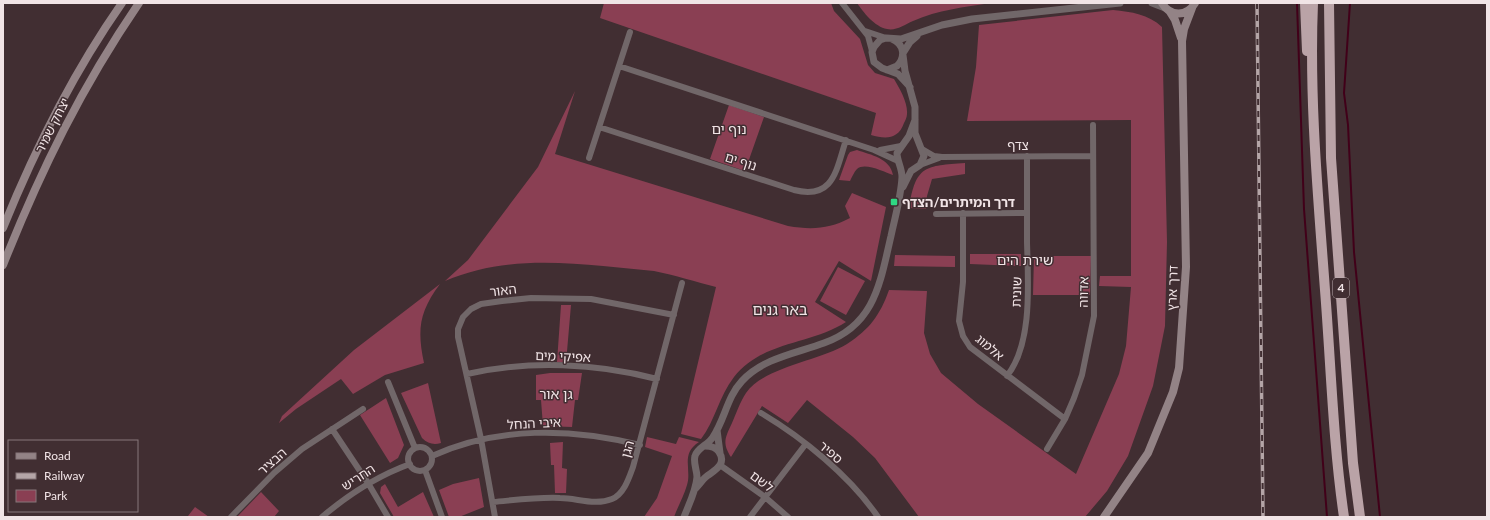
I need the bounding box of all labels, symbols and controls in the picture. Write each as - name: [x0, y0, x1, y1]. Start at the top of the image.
- street label: יצחק שמיר: [31, 95, 73, 155]
- district label: נוף ים: [711, 120, 747, 137]
- street label: צדף: [1007, 137, 1029, 153]
- street label: נוף ים: [723, 148, 759, 174]
- place label: דרך המיתרים/הצדף: [902, 194, 1016, 210]
- marker: דרך המיתרים/הצדף: [889, 197, 899, 207]
- district label: שירת הים: [997, 251, 1053, 268]
- street label: דרך ארץ: [1163, 265, 1181, 311]
- street label: שונית: [1007, 276, 1025, 308]
- street label: אדווה: [1075, 276, 1091, 308]
- road number: 4: [1333, 278, 1349, 298]
- street label: האור: [489, 280, 517, 300]
- district label: באר גנים: [752, 300, 808, 318]
- street label: אלמוג: [972, 330, 1008, 364]
- street label: אפיקי מים: [535, 347, 591, 365]
- district label: גן אור: [539, 385, 573, 402]
- street label: איבי הנחל: [507, 414, 561, 432]
- street label: ספיר: [816, 437, 846, 467]
- street label: הגן: [617, 438, 637, 460]
- legend: [8, 440, 138, 512]
- street label: הבציר: [254, 444, 290, 478]
- text: Road: [44, 448, 71, 463]
- street label: החריש: [338, 460, 378, 494]
- street label: לשם: [747, 467, 777, 495]
- text: Railway: [44, 468, 85, 483]
- text: Park: [44, 488, 68, 503]

